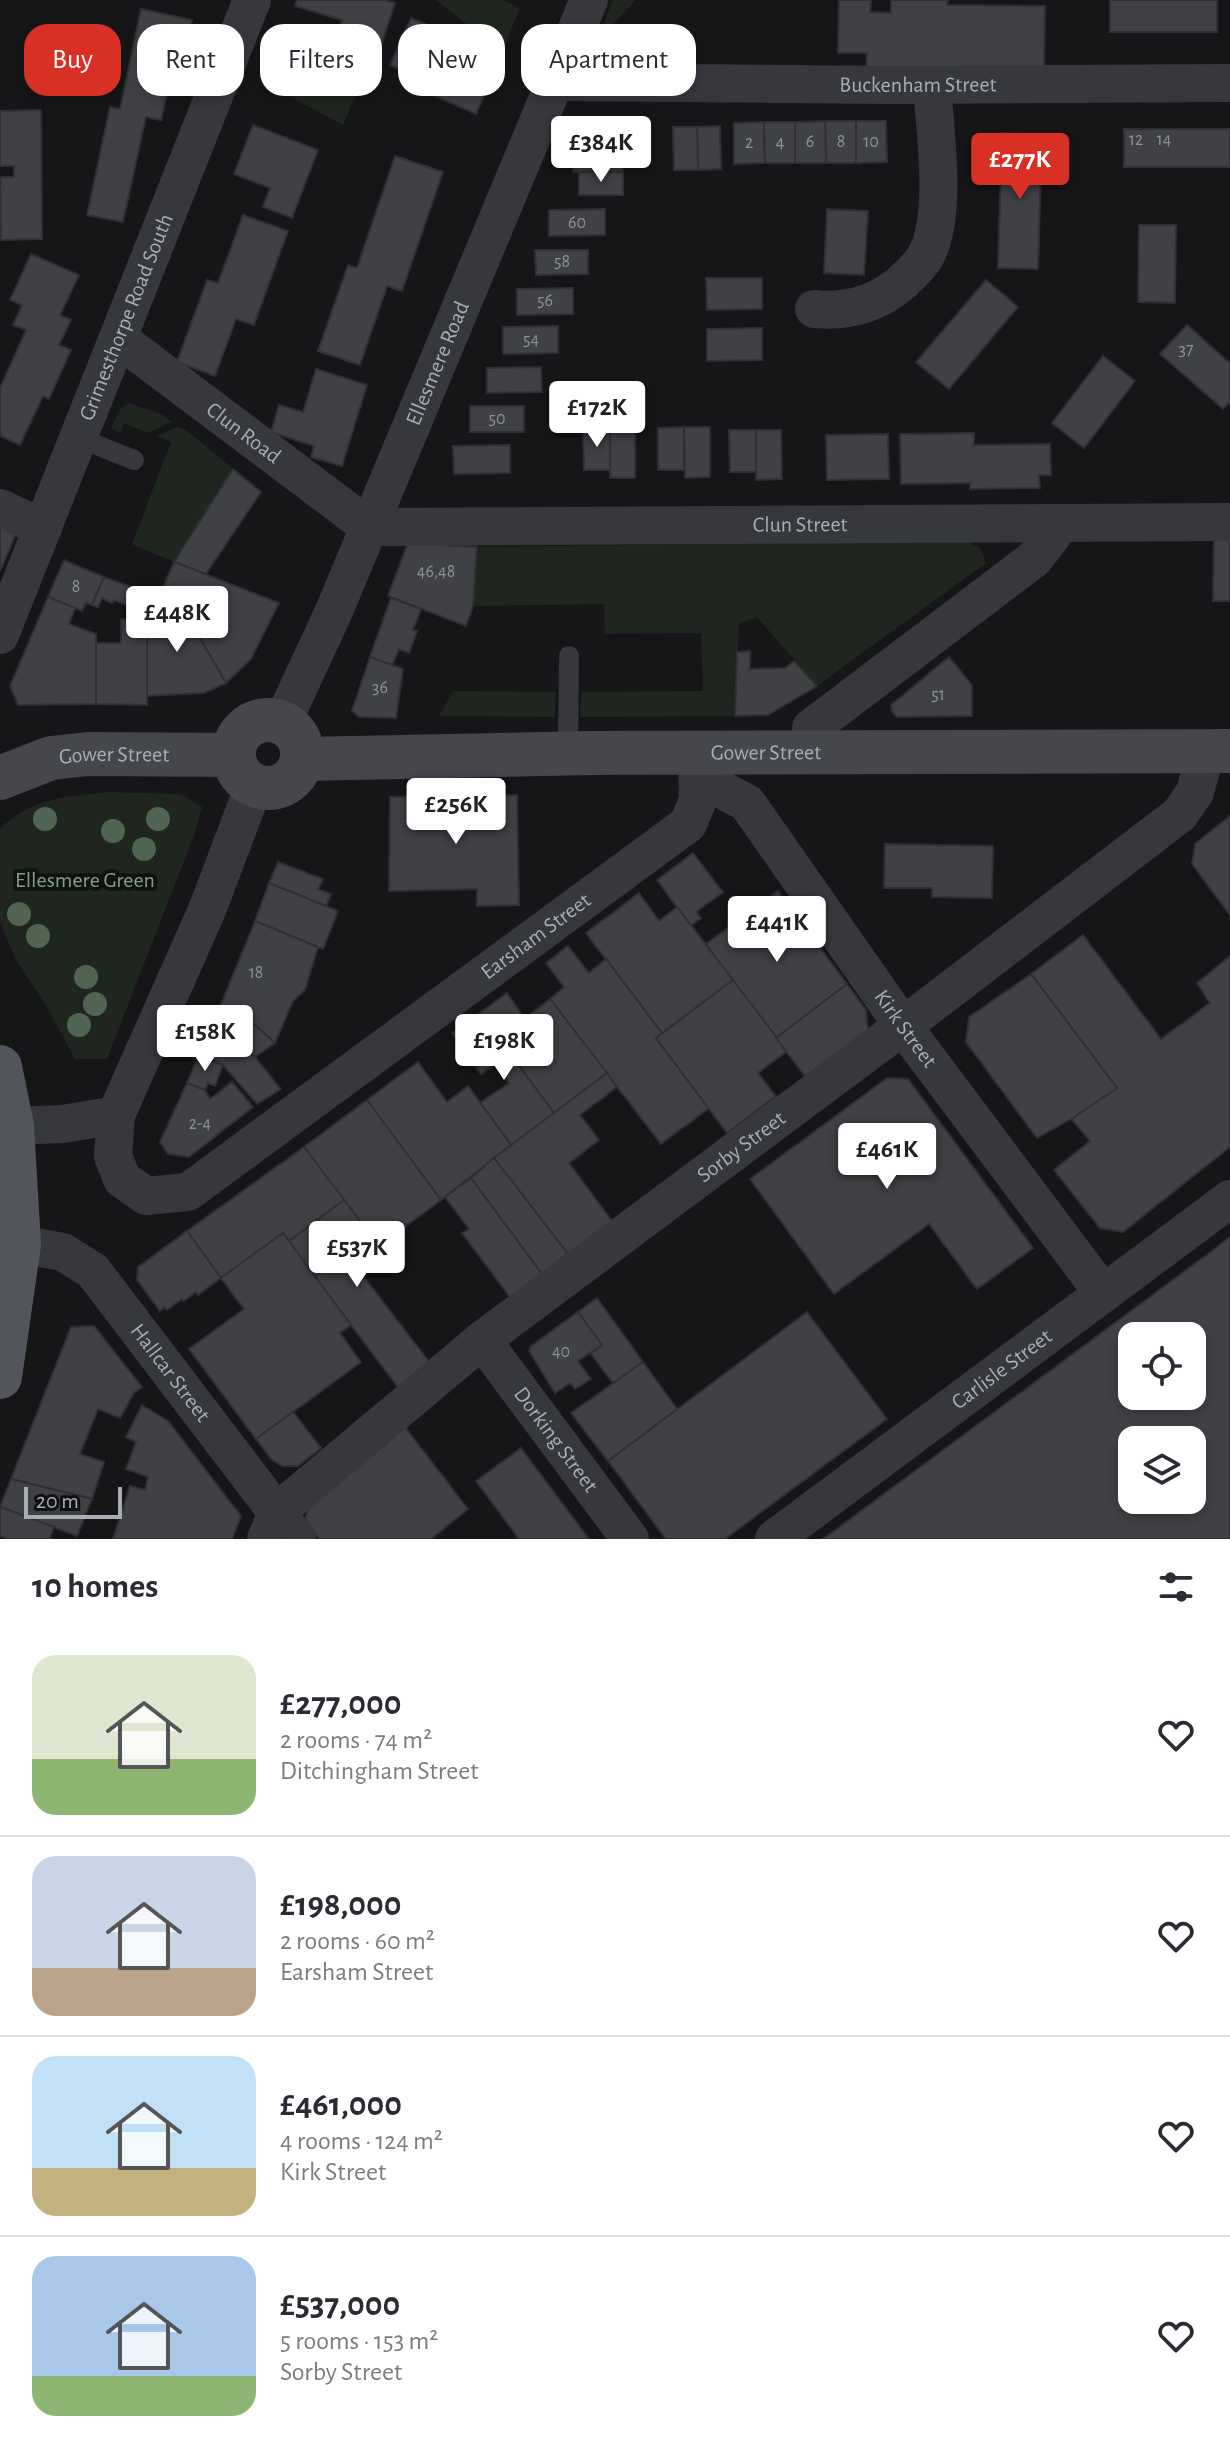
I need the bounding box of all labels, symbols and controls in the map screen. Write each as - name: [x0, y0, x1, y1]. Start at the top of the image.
- chip: Buy: [24, 24, 121, 96]
- chip: Rent: [137, 24, 244, 96]
- chip: Filters: [260, 24, 382, 96]
- chip: New: [398, 24, 505, 96]
- chip: Apartment: [521, 24, 696, 96]
- street label: Buckenham Street: [839, 73, 997, 96]
- pin: £384K: [545, 116, 657, 184]
- text: £384K: [569, 129, 633, 155]
- house number: 12: [1129, 131, 1143, 149]
- house number: 14: [1157, 131, 1172, 149]
- house number: 6: [806, 133, 814, 151]
- house number: 8: [837, 133, 845, 151]
- house number: 10: [863, 133, 879, 151]
- pin: £277K: [964, 133, 1076, 201]
- house number: 2: [745, 134, 753, 152]
- house number: 4: [776, 134, 785, 152]
- text: £277K: [989, 146, 1051, 172]
- street label: Grimesthorpe Road South: [75, 211, 177, 424]
- house number: 60: [568, 214, 586, 232]
- house number: 58: [554, 253, 570, 271]
- house number: 56: [537, 292, 553, 310]
- street label: Ellesmere Road: [402, 298, 473, 428]
- house number: 54: [523, 331, 539, 349]
- house number: 37: [1179, 341, 1193, 359]
- pin: £172K: [541, 381, 653, 449]
- text: £172K: [567, 394, 627, 420]
- street label: Clun Road: [202, 398, 285, 468]
- house number: 50: [488, 410, 506, 428]
- street label: Clun Street: [753, 513, 848, 536]
- house number: 46,48: [417, 563, 455, 581]
- house number: 8: [72, 578, 80, 596]
- pin: £448K: [121, 586, 233, 654]
- text: £448K: [144, 599, 210, 625]
- house number: 36: [372, 679, 388, 697]
- house number: 51: [931, 686, 945, 704]
- street label: Gower Street: [711, 741, 821, 764]
- street label: Gower Street: [58, 743, 169, 768]
- pin: £256K: [400, 778, 512, 846]
- text: £256K: [425, 791, 487, 817]
- park label: Ellesmere Green: [15, 869, 155, 891]
- street label: Earsham Street: [477, 889, 595, 983]
- pin: £441K: [721, 896, 833, 964]
- text: £441K: [746, 909, 808, 935]
- house number: 18: [249, 964, 263, 982]
- street label: Kirk Street: [870, 986, 941, 1072]
- pin: £158K: [149, 1005, 261, 1073]
- pin: £198K: [448, 1014, 560, 1082]
- text: £158K: [175, 1018, 235, 1044]
- text: £198K: [473, 1027, 535, 1053]
- street label: Sorby Street: [693, 1107, 789, 1186]
- house number: 2-4: [189, 1115, 212, 1133]
- pin: £461K: [831, 1123, 943, 1191]
- text: £461K: [856, 1136, 918, 1162]
- pin: £537K: [301, 1221, 413, 1289]
- text: £537K: [327, 1234, 387, 1260]
- street label: Hallcar Street: [126, 1320, 214, 1426]
- map controls: [1118, 1322, 1206, 1514]
- button: locate: [1118, 1322, 1206, 1410]
- street label: Carlisle Street: [948, 1325, 1056, 1413]
- house number: 40: [552, 1343, 570, 1361]
- street label: Dorking Street: [510, 1383, 602, 1496]
- button: layers: [1118, 1426, 1206, 1514]
- scale bar: [24, 1483, 122, 1519]
- text: 20 m: [36, 1490, 79, 1512]
- icon: filters: [1154, 1565, 1198, 1609]
- text: 10 homes: [32, 1570, 158, 1604]
- icon: home: [96, 1687, 192, 1783]
- text: £277,000: [280, 1687, 401, 1721]
- icon: heart: [1154, 1713, 1198, 1757]
- text: 2 rooms · 74 m²: [280, 1727, 432, 1753]
- text: Ditchingham Street: [280, 1758, 478, 1784]
- icon: home: [96, 1888, 192, 1984]
- text: £198,000: [280, 1888, 402, 1922]
- icon: heart: [1154, 1914, 1198, 1958]
- text: 2 rooms · 60 m²: [280, 1928, 435, 1954]
- text: Earsham Street: [280, 1959, 433, 1985]
- icon: home: [96, 2088, 192, 2184]
- text: £461,000: [280, 2088, 402, 2122]
- icon: heart: [1154, 2114, 1198, 2158]
- text: 4 rooms · 124 m²: [280, 2128, 443, 2154]
- text: Kirk Street: [280, 2159, 386, 2185]
- icon: home: [96, 2288, 192, 2384]
- text: £537,000: [280, 2288, 400, 2322]
- icon: heart: [1154, 2314, 1198, 2358]
- text: 5 rooms · 153 m²: [280, 2328, 438, 2354]
- text: Sorby Street: [280, 2359, 402, 2385]

